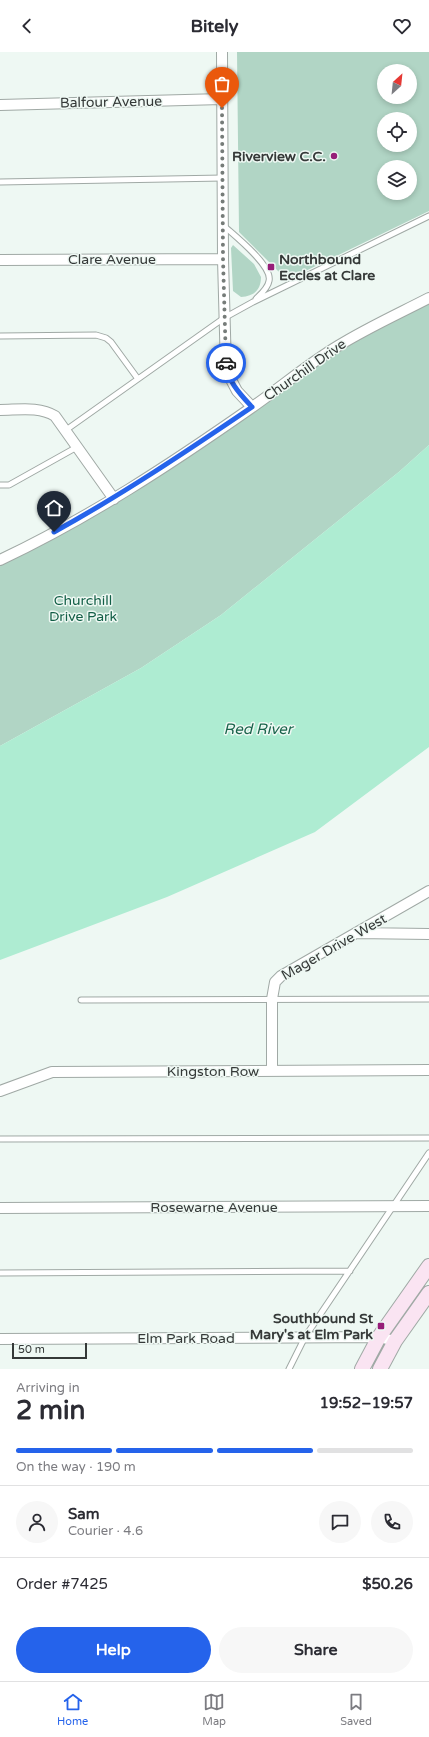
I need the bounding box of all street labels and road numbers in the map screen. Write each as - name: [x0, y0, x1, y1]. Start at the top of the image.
- street label: Balfour Avenue: [60, 93, 162, 111]
- street label: Clare Avenue: [68, 251, 156, 268]
- street label: Churchill Drive: [261, 335, 349, 405]
- street label: Mager Drive West: [278, 910, 390, 984]
- street label: Kingston Row: [167, 1063, 259, 1080]
- street label: Rosewarne Avenue: [150, 1199, 278, 1216]
- street label: Elm Park Road: [137, 1330, 235, 1347]

